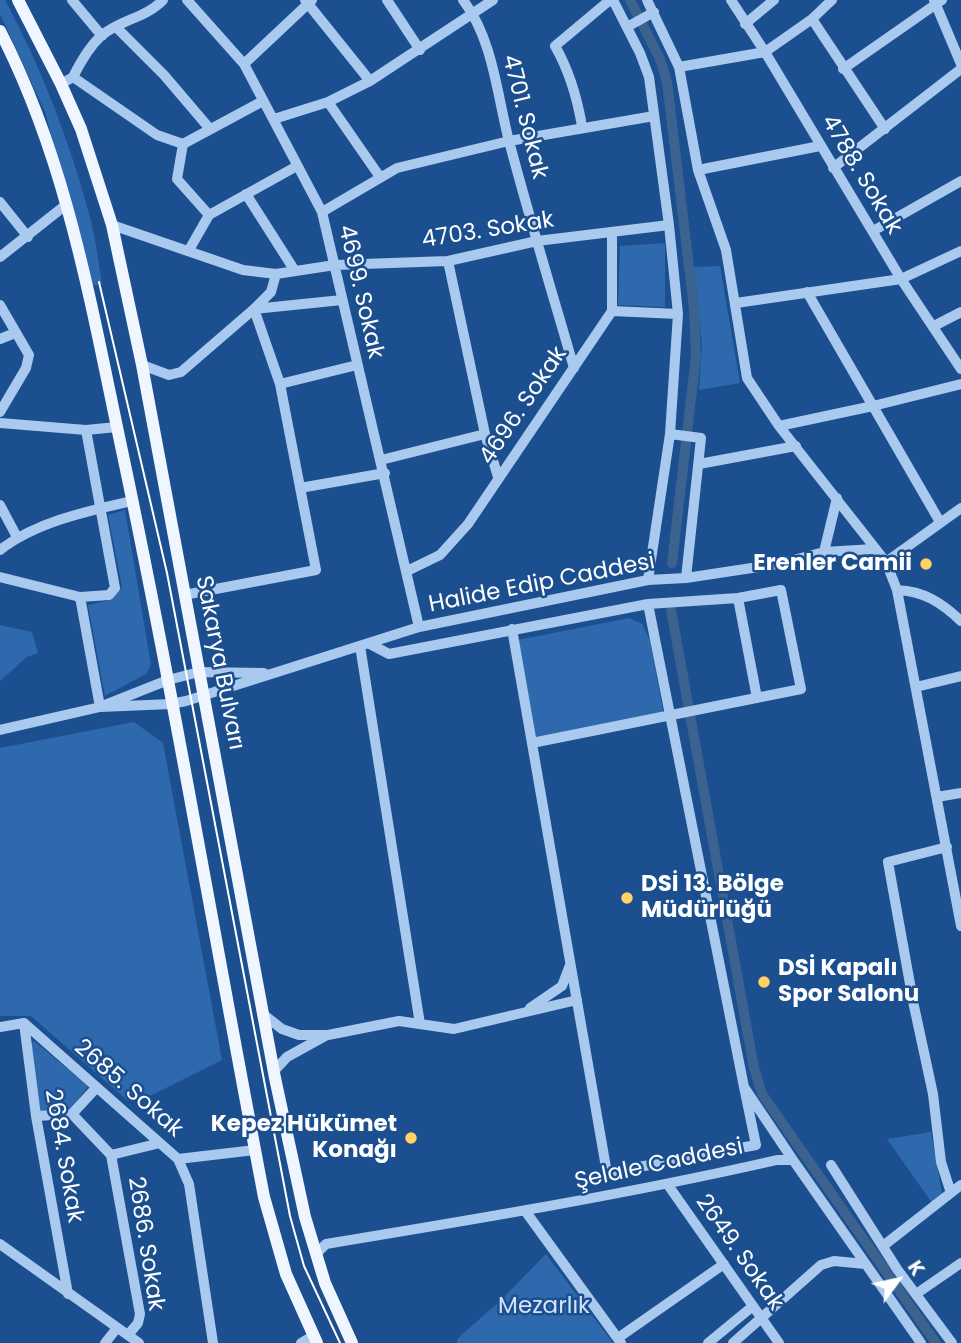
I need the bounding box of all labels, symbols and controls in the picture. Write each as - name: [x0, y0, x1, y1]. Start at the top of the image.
- street label: 4701. Sokak: [495, 52, 553, 182]
- street label: 4788. Sokak: [815, 110, 907, 240]
- street label: 4703. Sokak: [420, 207, 556, 255]
- street label: 4699. Sokak: [331, 222, 389, 362]
- street label: 4696. Sokak: [474, 342, 574, 470]
- street label: Halide Edip Caddesi: [427, 549, 657, 619]
- place label: Erenler Camii: [753, 550, 912, 578]
- marker: Erenler Camii: [918, 556, 934, 572]
- street label: Sakarya Bulvarı: [189, 574, 249, 752]
- place label: DSİ 13. Bölge Müdürlüğü: [641, 871, 784, 925]
- marker: DSİ 13. Bölge Müdürlüğü: [619, 890, 635, 906]
- place label: DSİ Kapalı Spor Salonu: [778, 955, 919, 1009]
- marker: DSİ Kapalı Spor Salonu: [756, 974, 772, 990]
- street label: 2685. Sokak: [68, 1034, 188, 1144]
- street label: 2684. Sokak: [38, 1087, 88, 1225]
- place label: Kepez Hükümet Konağı: [211, 1111, 397, 1165]
- marker: Kepez Hükümet Konağı: [403, 1130, 419, 1146]
- street label: Şelale Caddesi: [572, 1134, 746, 1196]
- street label: 2686. Sokak: [121, 1175, 169, 1313]
- street label: 2649. Sokak: [689, 1190, 789, 1316]
- north arrow: [863, 1245, 933, 1315]
- text: K: [901, 1255, 931, 1281]
- park label: Mezarlık: [498, 1293, 590, 1321]

